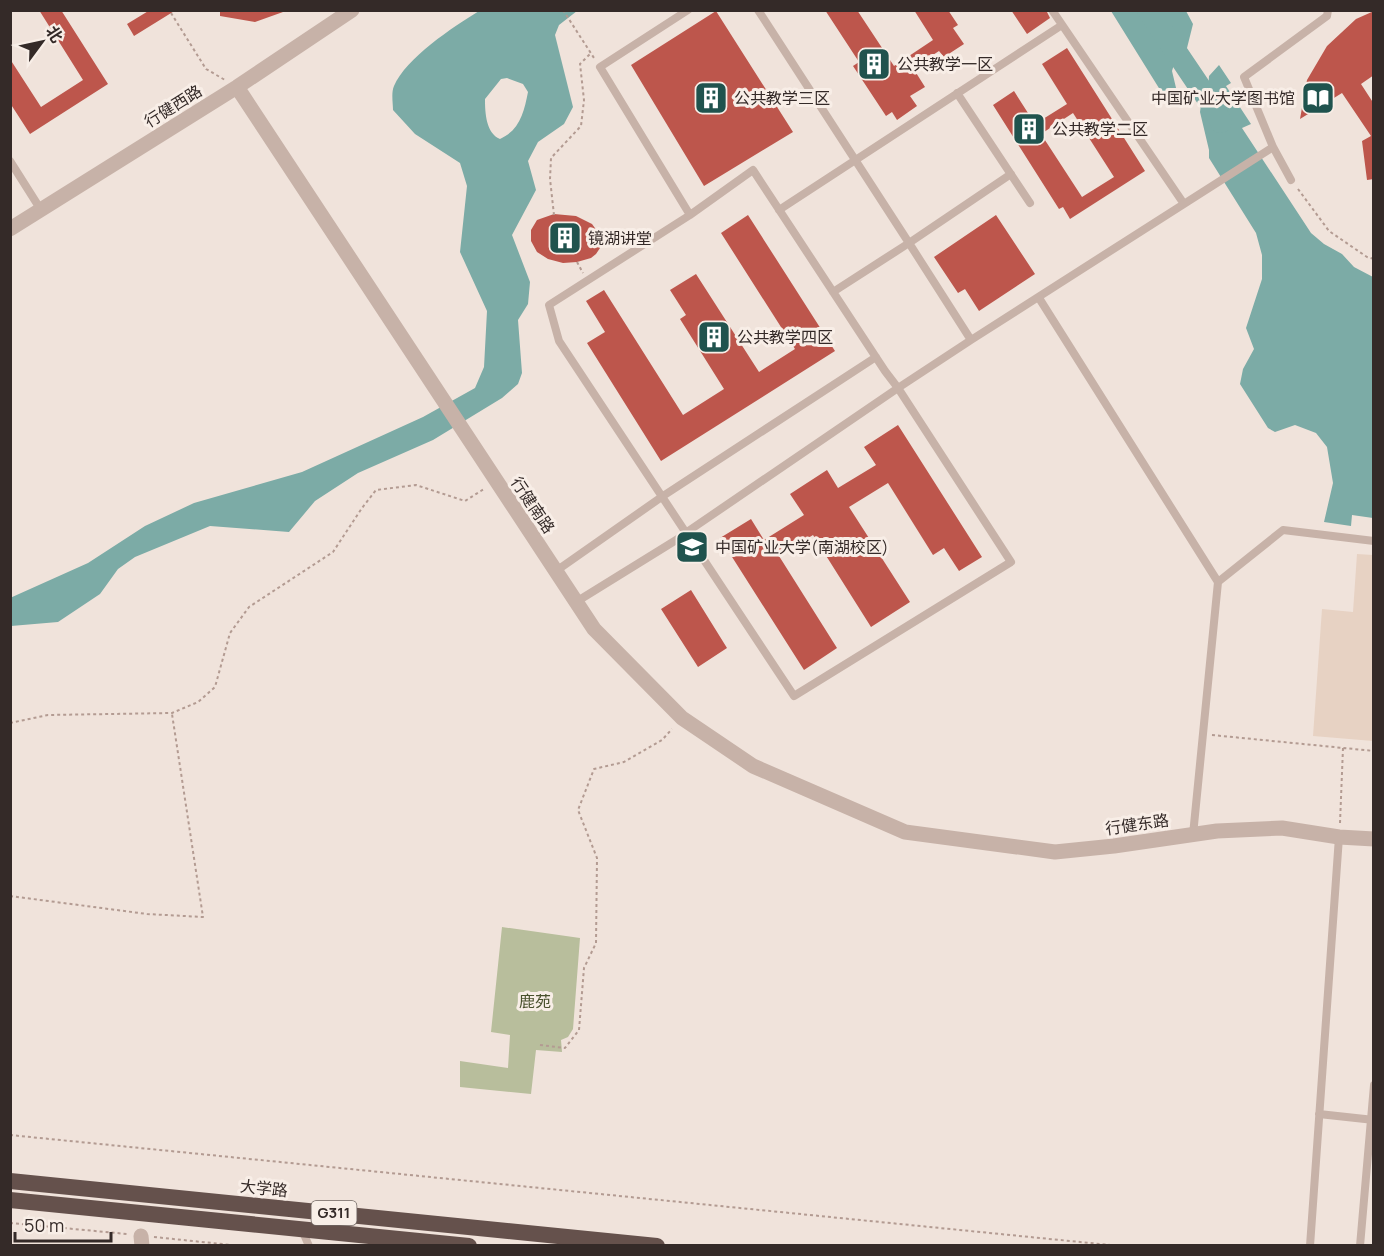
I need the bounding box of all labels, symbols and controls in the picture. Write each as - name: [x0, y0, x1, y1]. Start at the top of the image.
- north arrow: [12, 12, 72, 72]
- text: 北: [41, 21, 68, 47]
- building icon: 公共教学一区: [856, 46, 892, 82]
- place label: 公共教学一区: [897, 53, 993, 75]
- street label: 行健西路: [140, 80, 206, 132]
- building icon: 公共教学三区: [693, 80, 729, 116]
- library icon: 中国矿业大学图书馆: [1300, 80, 1336, 116]
- place label: 公共教学三区: [734, 87, 830, 109]
- place label: 中国矿业大学图书馆: [1151, 87, 1295, 109]
- building icon: 公共教学二区: [1011, 111, 1047, 147]
- place label: 公共教学二区: [1052, 118, 1148, 140]
- building icon: 镜湖讲堂: [547, 220, 583, 256]
- place label: 镜湖讲堂: [588, 227, 652, 249]
- building icon: 公共教学四区: [696, 319, 732, 355]
- place label: 公共教学四区: [737, 326, 833, 348]
- street label: 行健南路: [506, 472, 560, 538]
- school or university icon: 中国矿业大学(南湖校区): [674, 529, 710, 565]
- place label: 中国矿业大学(南湖校区): [715, 536, 889, 558]
- street label: 行健东路: [1104, 809, 1170, 839]
- park label: 鹿苑: [519, 990, 551, 1012]
- street label: 大学路: [239, 1175, 289, 1201]
- road number: G311: [312, 1201, 356, 1225]
- scale bar: [15, 1205, 111, 1243]
- text: 50 m: [24, 1213, 64, 1237]

